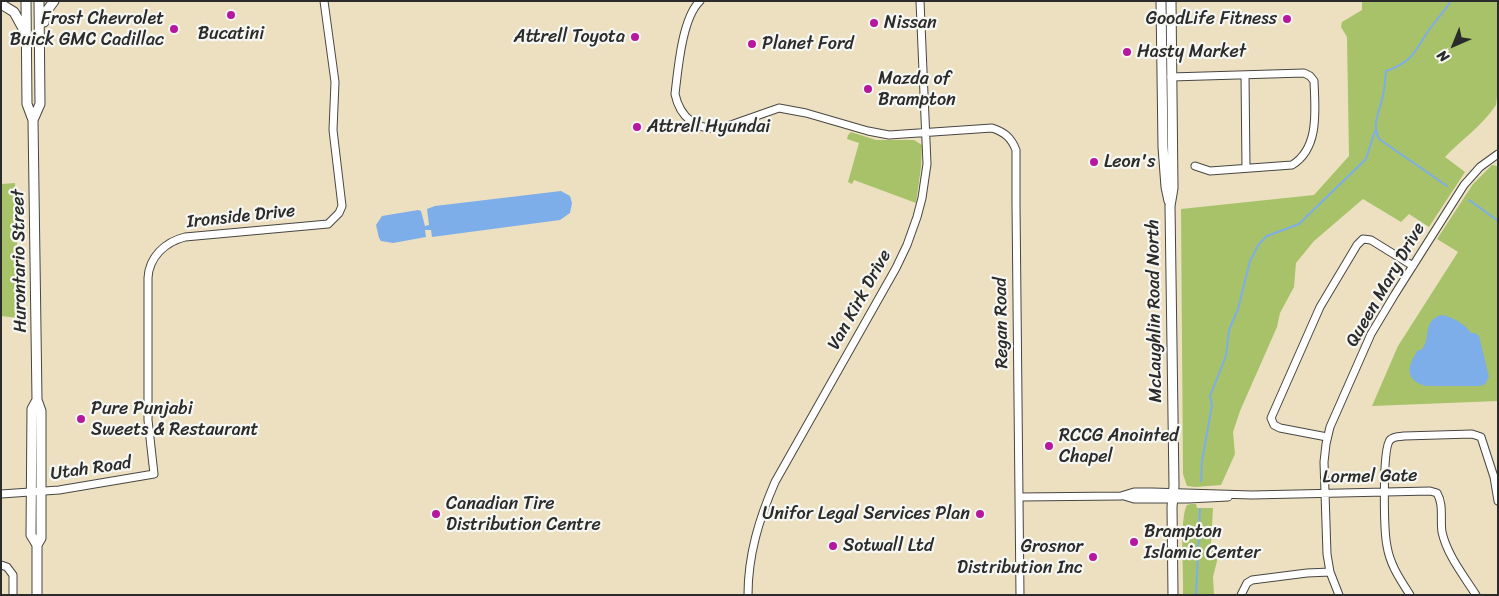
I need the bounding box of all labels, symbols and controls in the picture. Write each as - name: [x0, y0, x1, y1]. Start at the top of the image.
- place label: Frost Chevrolet Buick GMC Cadillac: [10, 8, 164, 50]
- place label: GoodLife Fitness: [1146, 8, 1277, 30]
- marker: Bucatini: [225, 9, 237, 21]
- place label: Nissan: [884, 12, 937, 34]
- marker: GoodLife Fitness: [1281, 13, 1293, 25]
- marker: Nissan: [868, 17, 880, 29]
- north arrow: [1429, 20, 1479, 70]
- marker: Frost Chevrolet Buick GMC Cadillac: [168, 23, 180, 35]
- place label: Bucatini: [198, 23, 264, 45]
- place label: Attrell Toyota: [514, 26, 625, 48]
- marker: Attrell Toyota: [629, 31, 641, 43]
- place label: Planet Ford: [762, 33, 854, 55]
- marker: Planet Ford: [746, 38, 758, 50]
- place label: Hasty Market: [1137, 41, 1246, 63]
- text: N: [1431, 44, 1455, 69]
- marker: Hasty Market: [1121, 46, 1133, 58]
- place label: Mazda of Brampton: [878, 68, 956, 110]
- marker: Mazda of Brampton: [862, 83, 874, 95]
- place label: Attrell Hyundai: [647, 116, 770, 138]
- marker: Attrell Hyundai: [631, 121, 643, 133]
- place label: Leon's: [1104, 151, 1155, 173]
- marker: Leon's: [1088, 156, 1100, 168]
- street label: Hurontario Street: [8, 189, 32, 333]
- street label: Ironside Drive: [186, 201, 296, 233]
- street label: McLaughlin Road North: [1143, 219, 1167, 403]
- street label: Queen Mary Drive: [1342, 219, 1430, 351]
- street label: Van Kirk Drive: [824, 246, 896, 354]
- street label: Regan Road: [990, 277, 1014, 369]
- place label: Pure Punjabi Sweets & Restaurant: [91, 398, 258, 440]
- marker: Pure Punjabi Sweets & Restaurant: [75, 413, 87, 425]
- place label: RCCG Anointed Chapel: [1059, 425, 1179, 468]
- marker: RCCG Anointed Chapel: [1043, 440, 1055, 452]
- street label: Utah Road: [49, 453, 133, 485]
- street label: Lormel Gate: [1322, 465, 1418, 489]
- place label: Canadian Tire Distribution Centre: [446, 493, 601, 536]
- place label: Unifor Legal Services Plan: [762, 503, 970, 525]
- marker: Canadian Tire Distribution Centre: [430, 508, 442, 520]
- marker: Unifor Legal Services Plan: [974, 508, 986, 520]
- place label: Brampton Islamic Center: [1144, 521, 1261, 564]
- place label: Sotwall Ltd: [843, 535, 933, 557]
- place label: Grosnor Distribution Inc: [957, 536, 1083, 578]
- marker: Brampton Islamic Center: [1128, 536, 1140, 548]
- marker: Sotwall Ltd: [827, 540, 839, 552]
- marker: Grosnor Distribution Inc: [1087, 551, 1099, 563]

